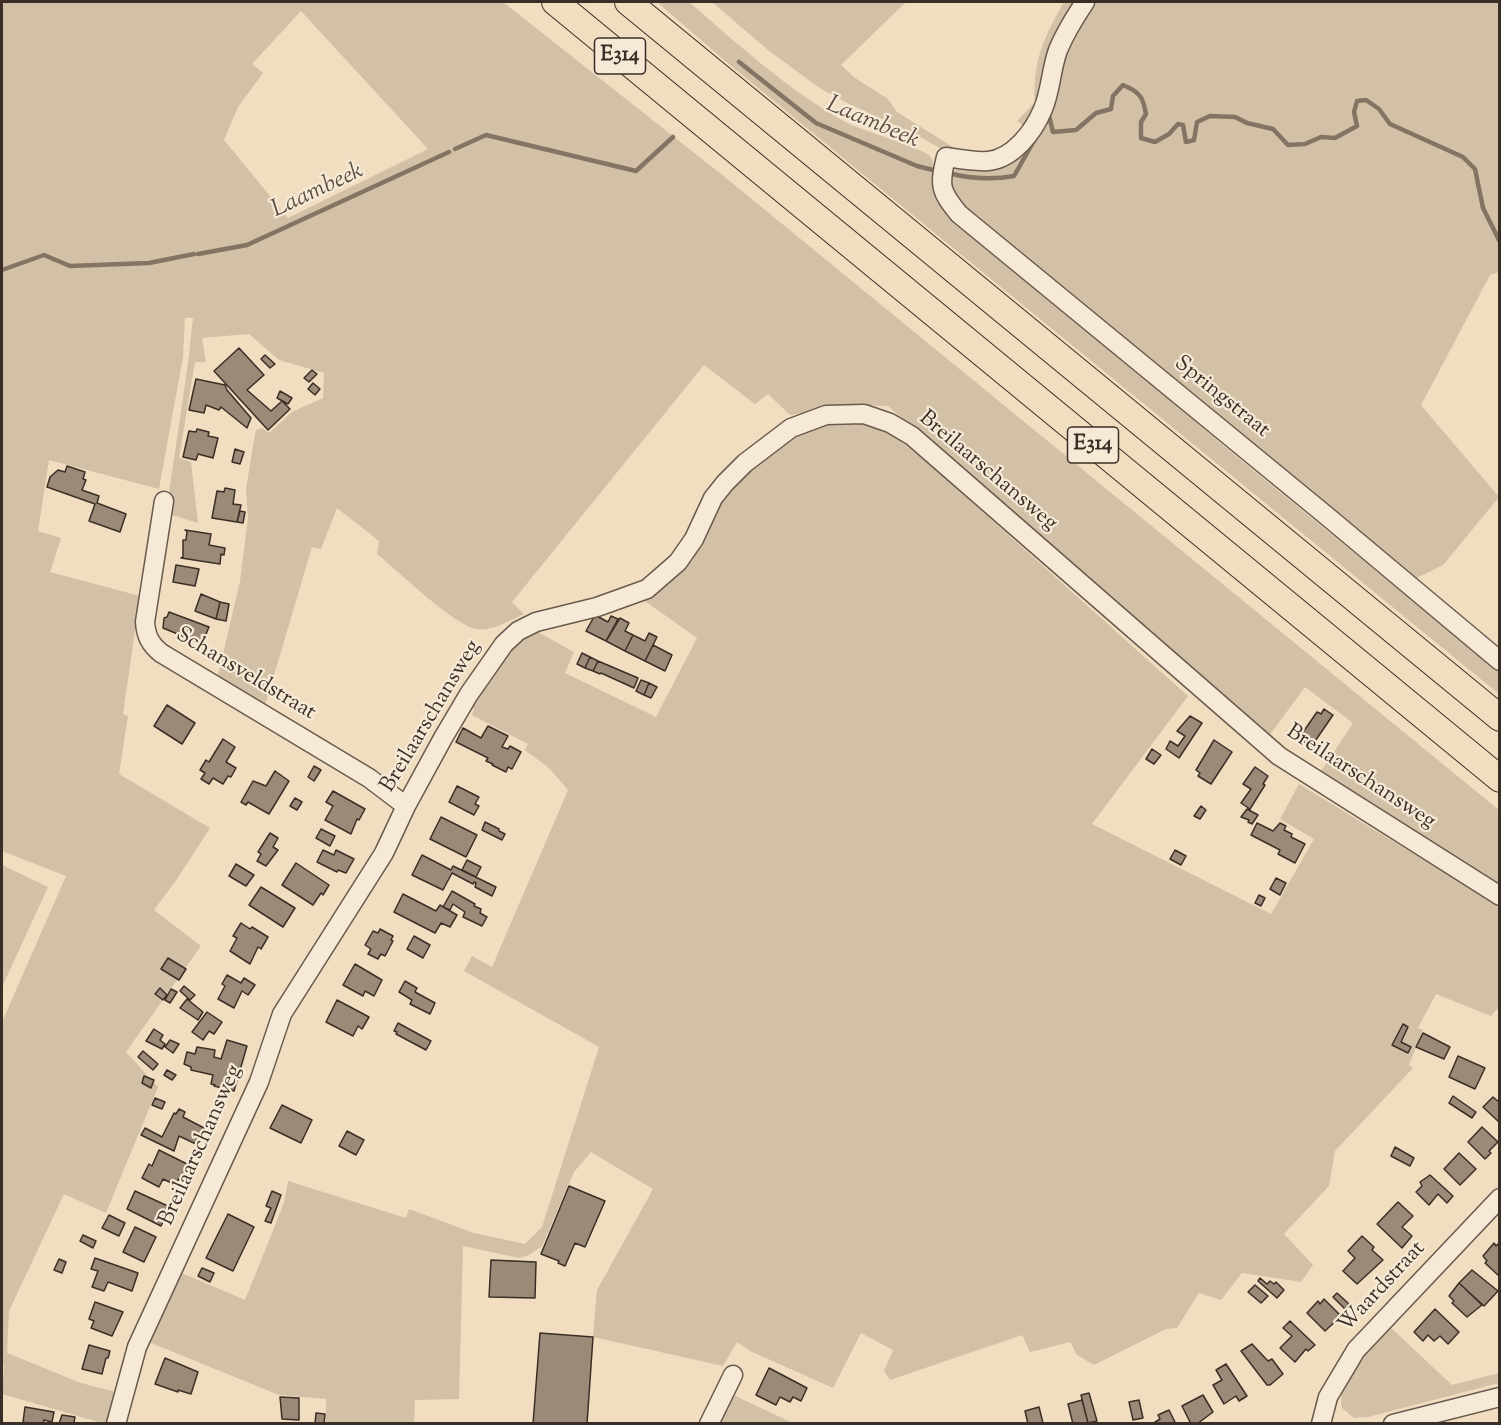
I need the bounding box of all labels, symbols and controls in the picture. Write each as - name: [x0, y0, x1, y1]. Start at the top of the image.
- road number: E314: [594, 38, 646, 74]
- water label: Laambeek: [821, 92, 923, 156]
- water label: Laambeek: [267, 158, 369, 226]
- street label: Springstraat: [1168, 351, 1274, 445]
- street label: Breilaarschansweg: [912, 406, 1062, 538]
- road number: E314: [1068, 427, 1118, 463]
- street label: Schansveldstraat: [170, 623, 320, 727]
- street label: Breilaarschansweg: [376, 636, 488, 798]
- street label: Breilaarschansweg: [1280, 720, 1440, 836]
- street label: Breilaarschansweg: [155, 1062, 249, 1230]
- street label: Waardstraat: [1334, 1237, 1432, 1339]

